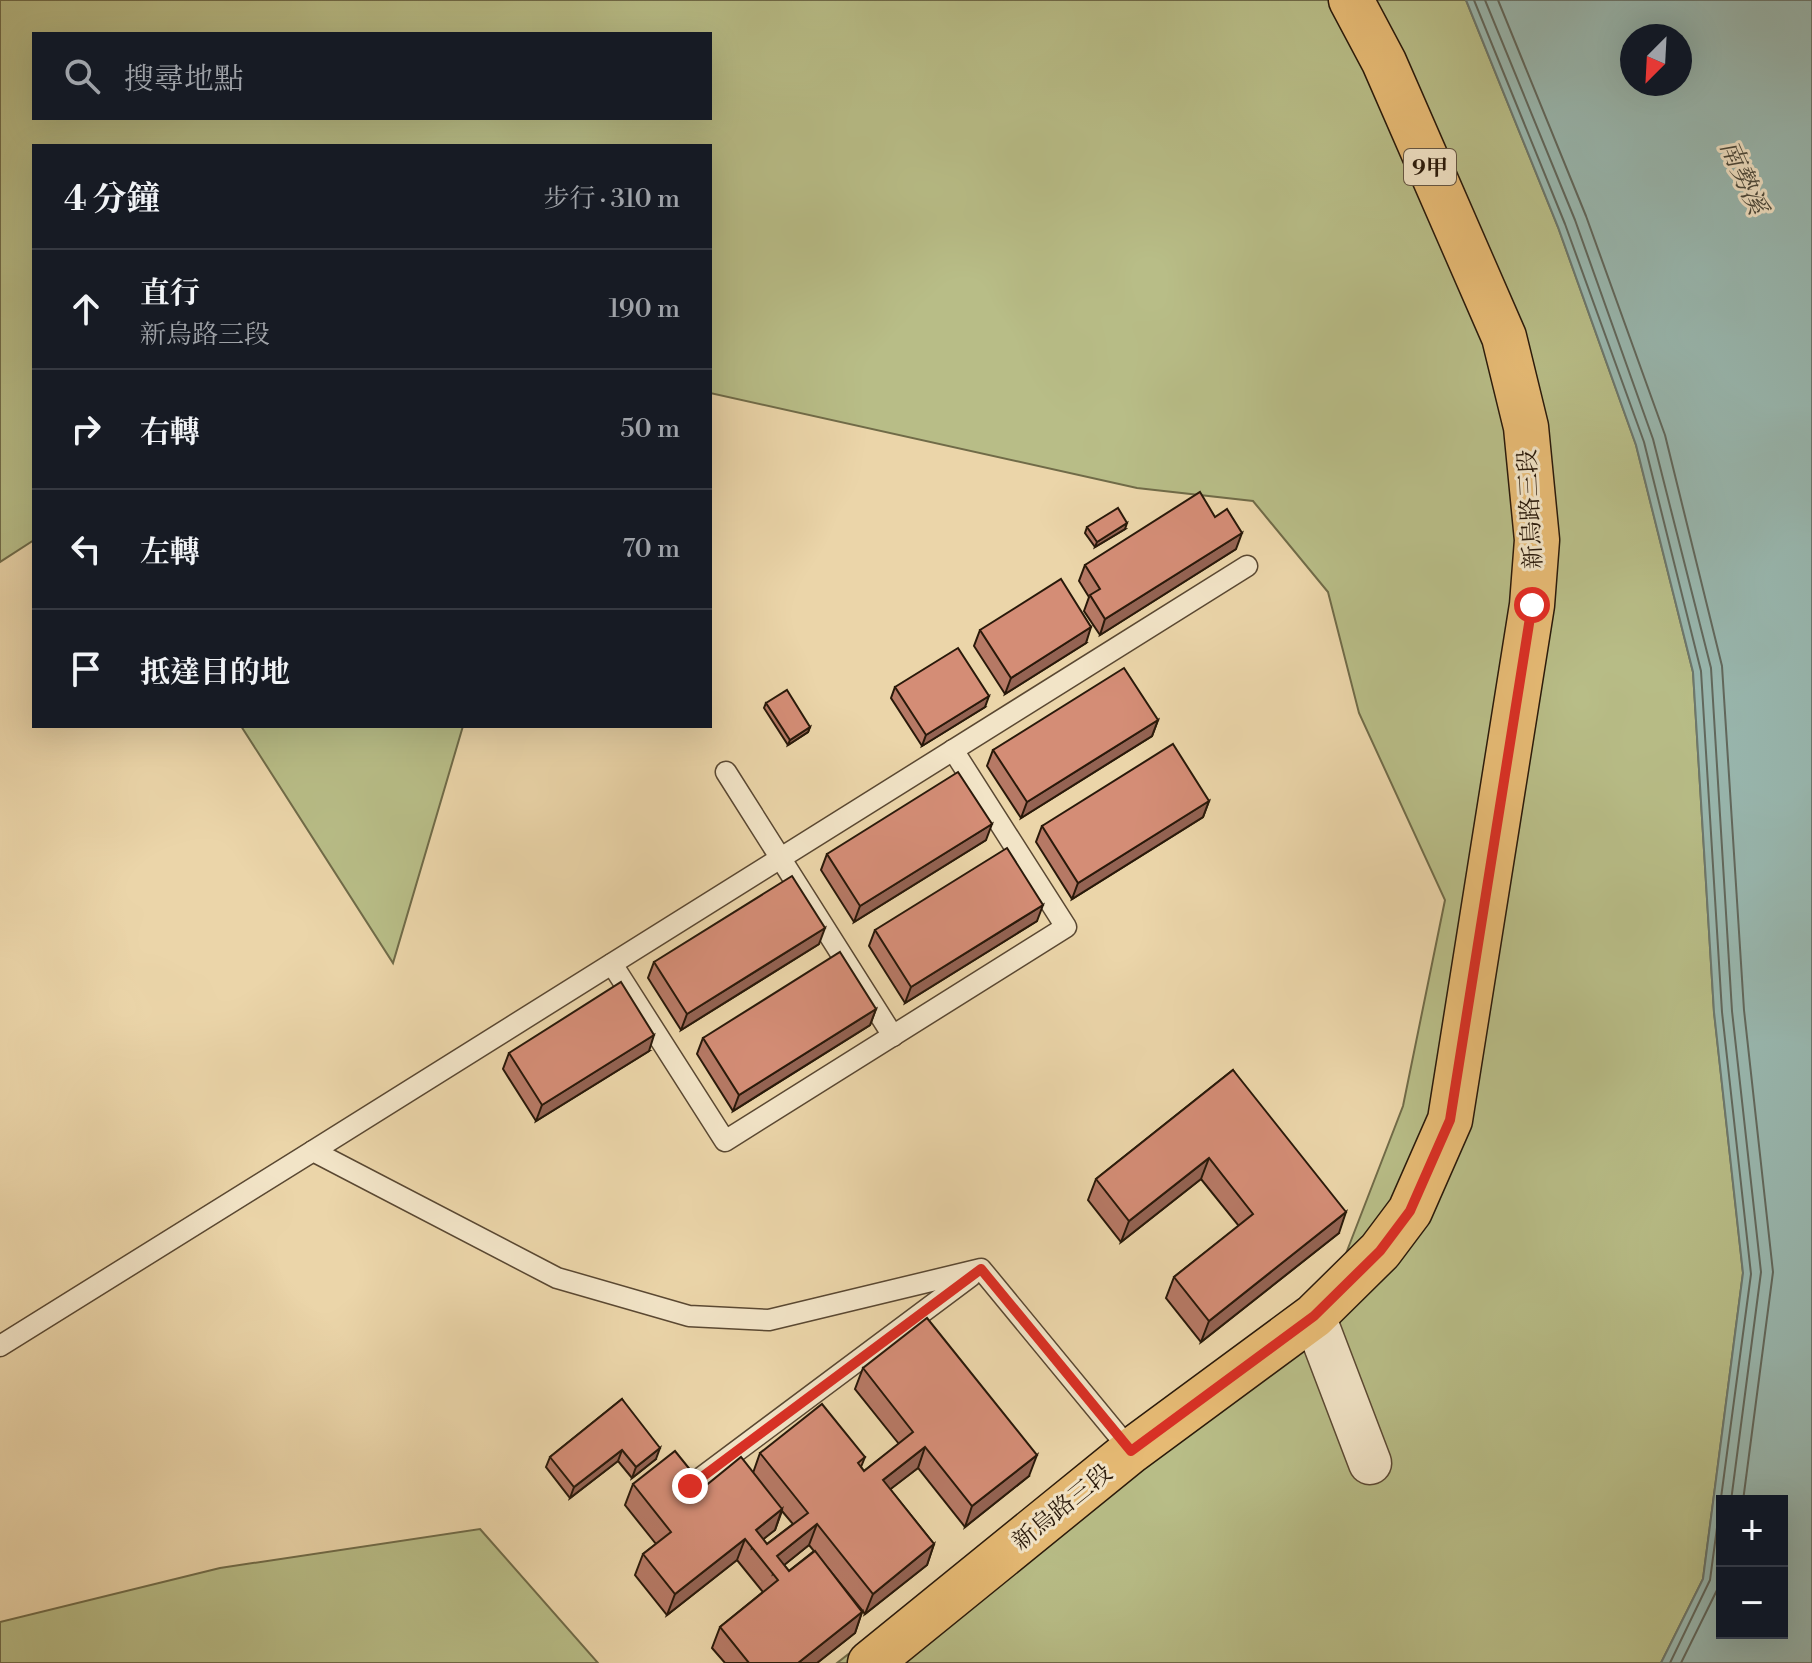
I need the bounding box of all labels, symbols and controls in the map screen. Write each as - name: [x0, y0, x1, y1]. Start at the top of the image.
- north arrow: [1620, 24, 1692, 96]
- search box: [32, 32, 712, 120]
- icon: search: [60, 54, 104, 98]
- text: 搜尋地點: [124, 61, 244, 99]
- water label: 南勢溪: [1713, 135, 1775, 222]
- road number: 9甲: [1404, 149, 1456, 185]
- text: 4 分鐘: [64, 179, 160, 221]
- text: 步行 · 310 m: [543, 183, 680, 215]
- text: 直行: [140, 275, 200, 313]
- icon: ahead: [64, 287, 108, 331]
- text: 190 m: [609, 293, 680, 325]
- text: 新烏路三段: [140, 319, 270, 351]
- icon: right: [64, 407, 108, 451]
- text: 50 m: [620, 413, 680, 445]
- text: 右轉: [140, 414, 200, 452]
- street label: 新烏路三段: [1513, 448, 1549, 570]
- icon: left: [64, 527, 108, 571]
- text: 70 m: [622, 533, 680, 565]
- text: 左轉: [140, 534, 200, 572]
- route start: [1514, 587, 1550, 623]
- icon: arrive: [64, 647, 108, 691]
- text: 抵達目的地: [140, 654, 290, 692]
- street label: 新烏路三段: [1007, 1458, 1119, 1557]
- route end: [672, 1468, 708, 1504]
- map controls: [1716, 1495, 1788, 1639]
- button: +: [1716, 1495, 1788, 1567]
- button: −: [1716, 1567, 1788, 1639]

